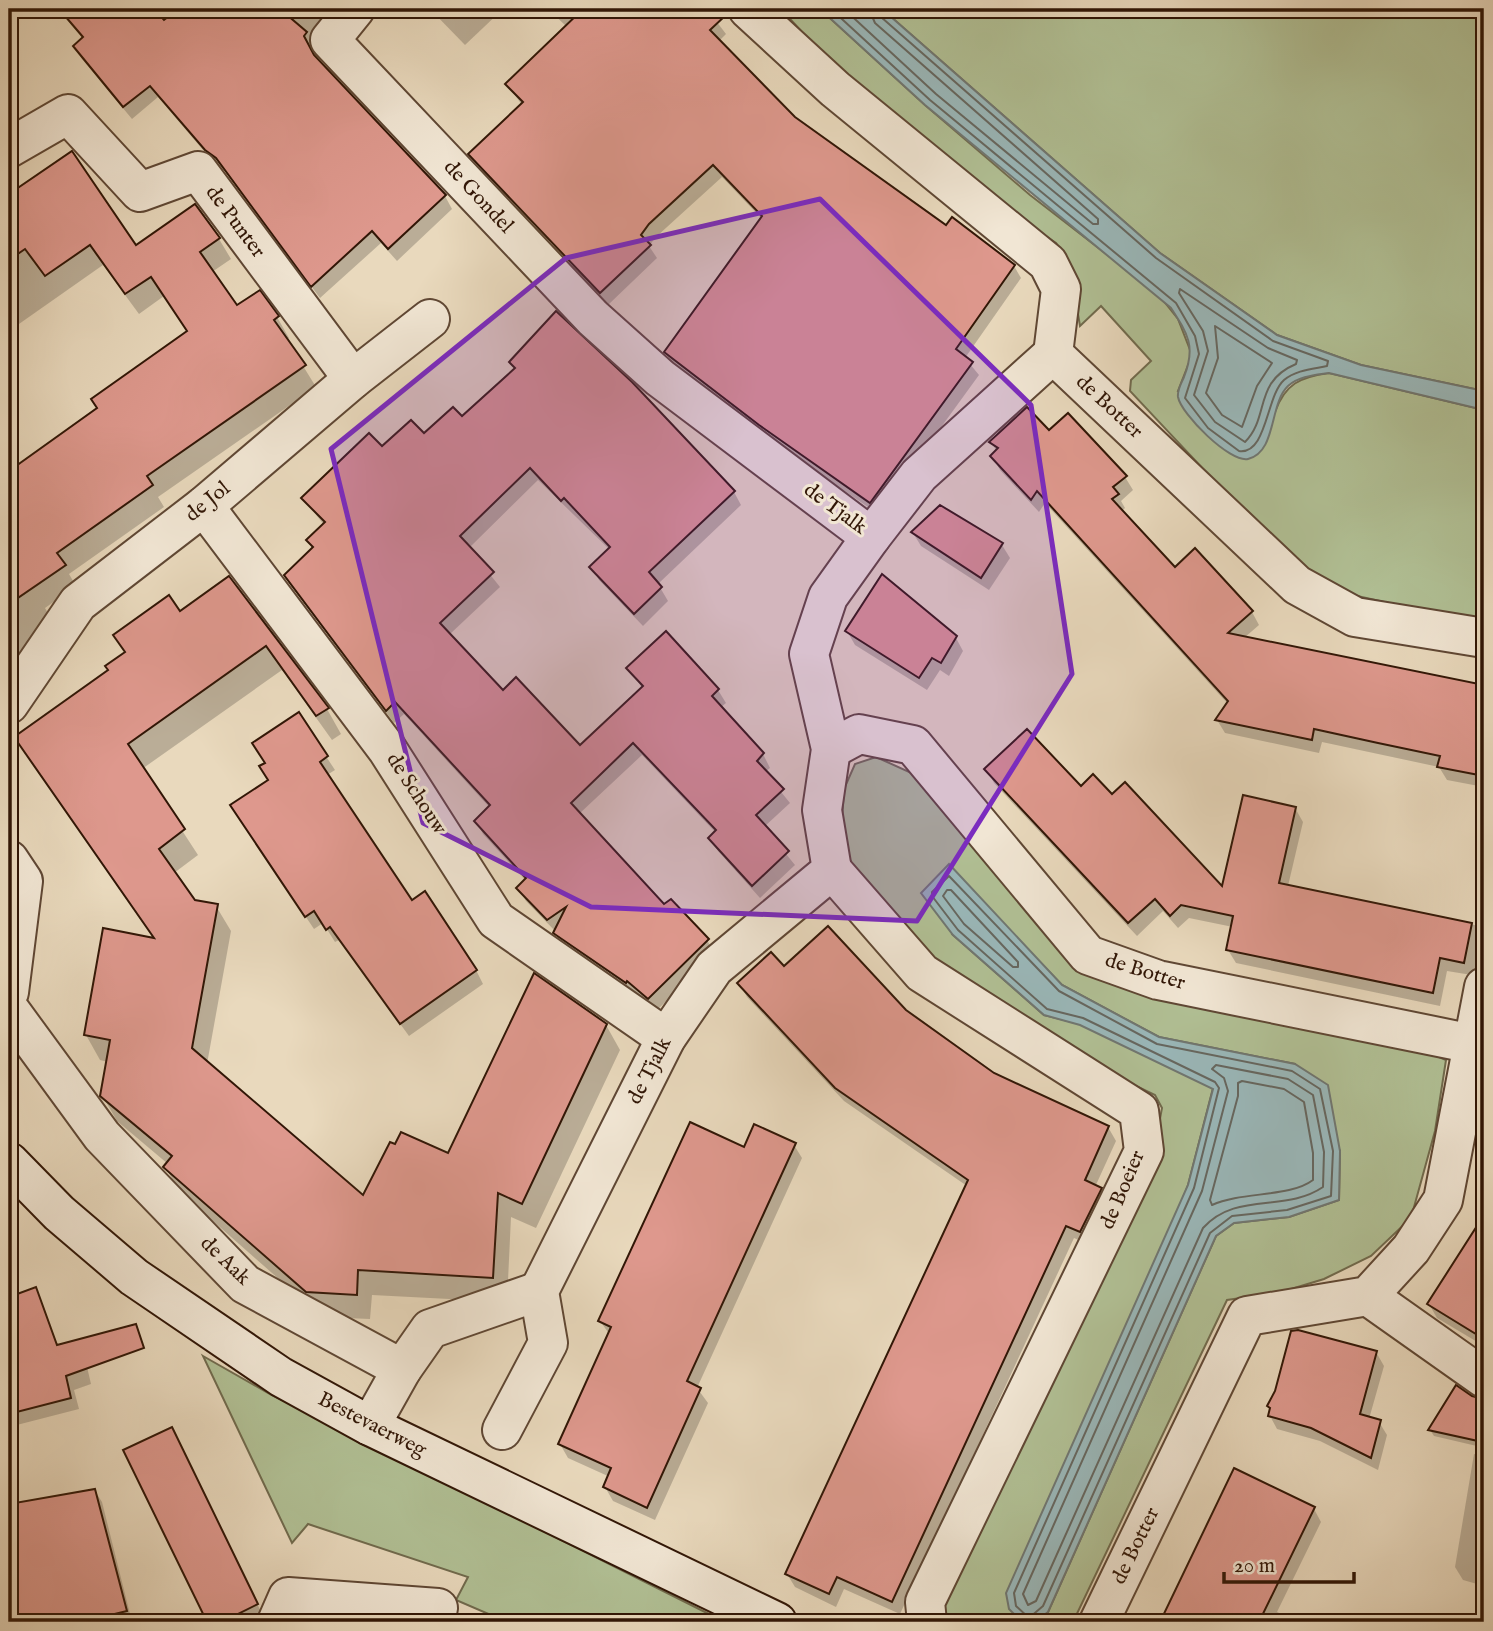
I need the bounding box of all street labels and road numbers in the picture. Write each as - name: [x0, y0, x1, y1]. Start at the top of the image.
- street label: de Gondel: [437, 154, 519, 240]
- street label: de Punter: [199, 180, 271, 264]
- street label: de Botter: [1070, 369, 1149, 445]
- street label: de Jol: [180, 475, 236, 528]
- street label: de Tjalk: [798, 477, 873, 541]
- street label: de Schouw: [380, 748, 453, 841]
- street label: de Botter: [1102, 947, 1189, 997]
- street label: de Tjalk: [622, 1032, 679, 1109]
- street label: de Boeier: [1094, 1146, 1152, 1234]
- street label: de Aak: [194, 1230, 256, 1292]
- street label: Bestevaerweg: [313, 1386, 431, 1464]
- street label: de Botter: [1106, 1503, 1166, 1589]

